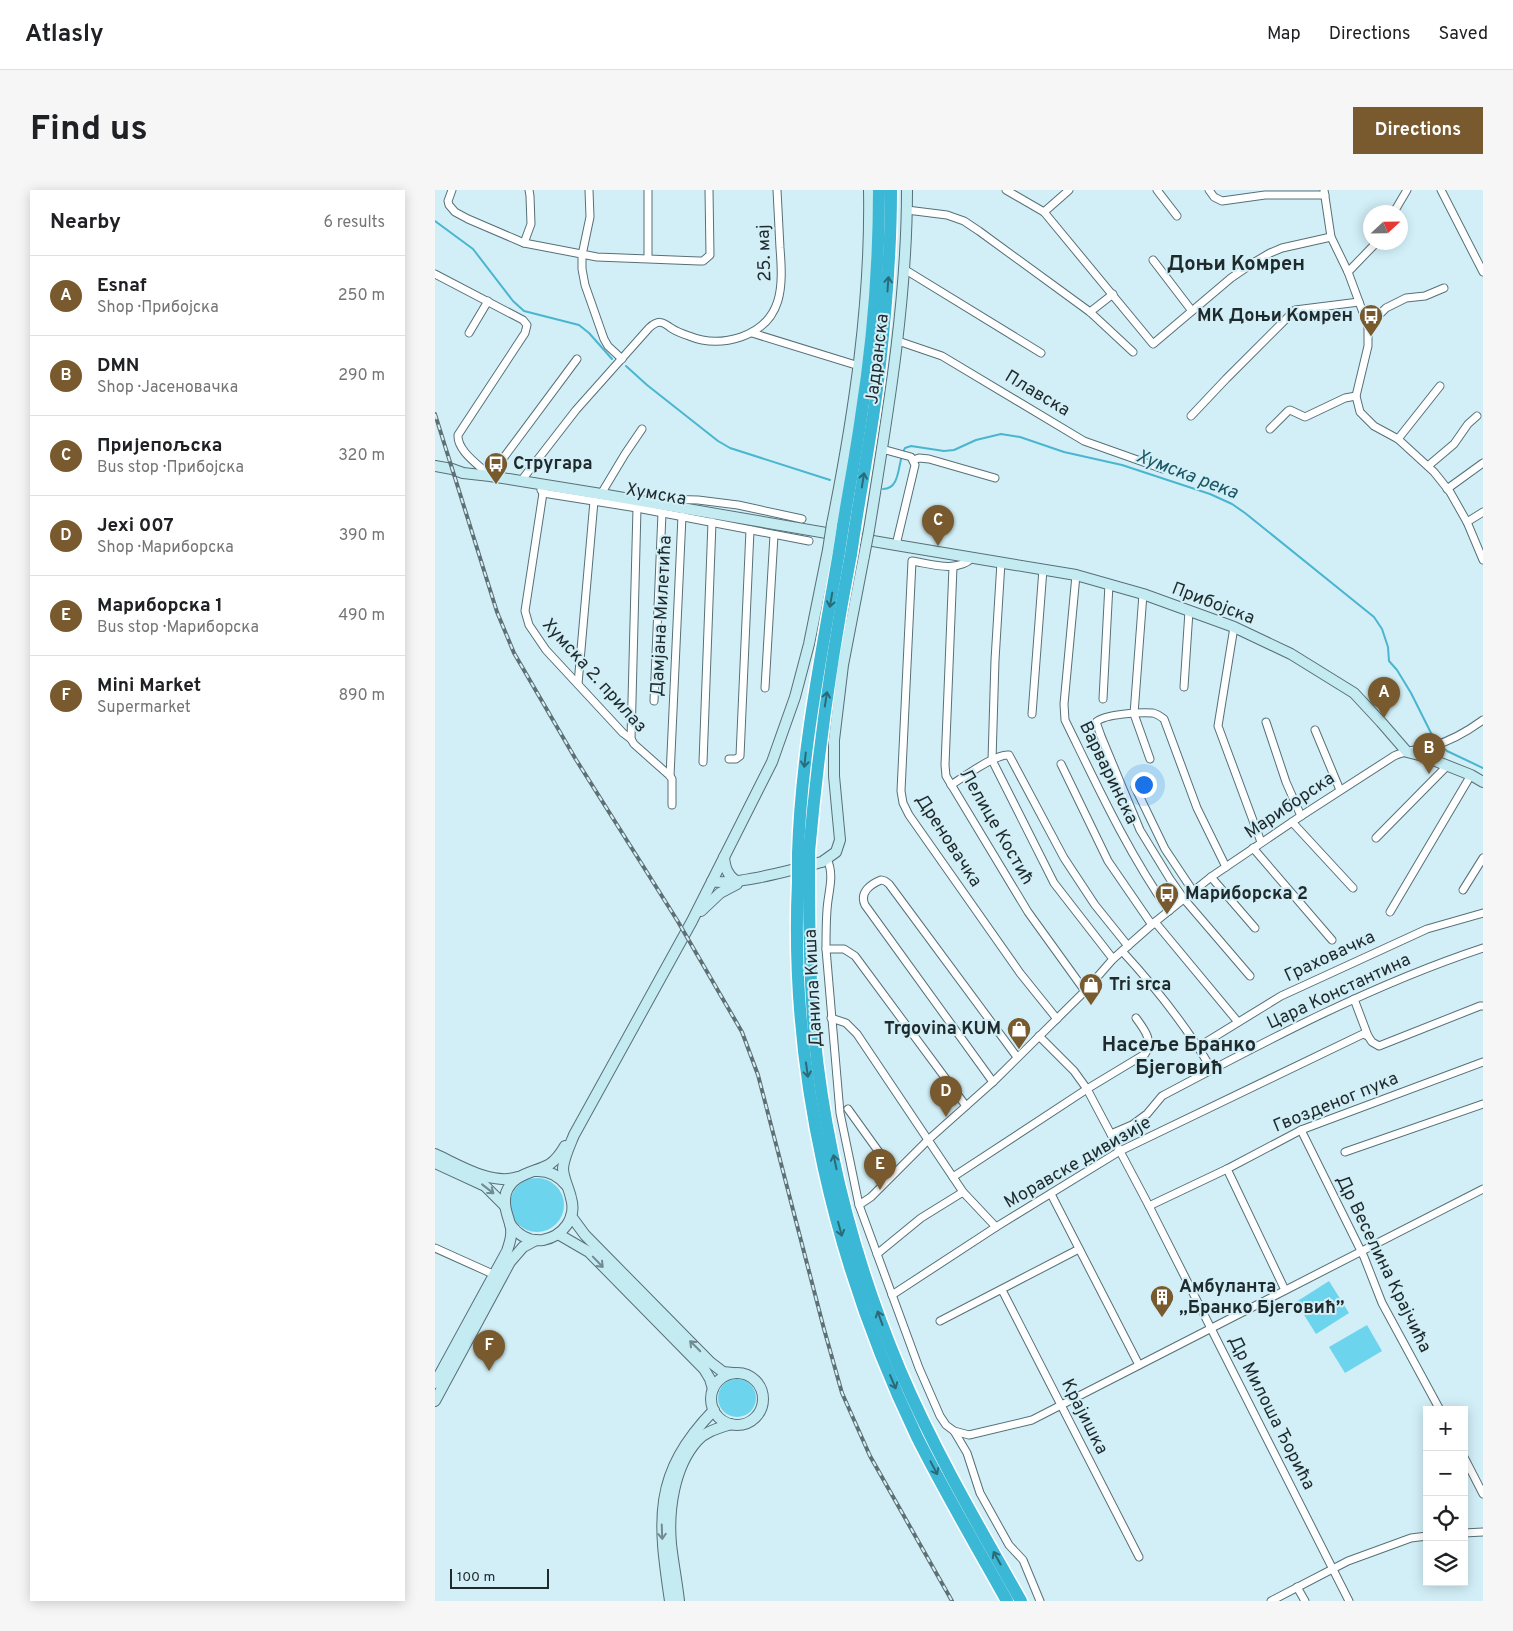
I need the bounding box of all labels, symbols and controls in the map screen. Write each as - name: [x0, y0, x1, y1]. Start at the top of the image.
- text: Atlasly: [25, 20, 104, 50]
- text: Map: [1267, 23, 1301, 46]
- text: Directions: [1329, 23, 1411, 46]
- text: Saved: [1439, 23, 1488, 46]
- button: Directions: [1353, 107, 1483, 154]
- text: Find us: [30, 108, 148, 152]
- north arrow: [1363, 205, 1408, 250]
- text: Nearby: [50, 209, 121, 236]
- text: 6 results: [323, 213, 385, 233]
- street label: 25. мај: [753, 224, 777, 282]
- district label: Доњи Комрен: [1167, 252, 1305, 278]
- text: Esnaf: [97, 274, 147, 298]
- one-way arrow: [883, 276, 893, 292]
- text: A: [60, 286, 72, 306]
- text: 250 m: [338, 286, 385, 306]
- text: Shop · Прибојска: [97, 298, 219, 318]
- bus stop icon: МК Доњи Комрен: [1358, 303, 1384, 337]
- place label: МК Доњи Комрен: [1197, 305, 1353, 328]
- street label: Јадранска: [861, 312, 895, 406]
- text: DMN: [97, 354, 139, 378]
- text: B: [60, 366, 72, 386]
- text: 290 m: [338, 366, 385, 386]
- street label: Плавска: [1000, 366, 1074, 422]
- text: Shop · Јасеновачка: [97, 378, 238, 398]
- text: Пријепољска: [97, 434, 222, 458]
- water label: Хумска река: [1133, 445, 1241, 505]
- text: C: [61, 446, 71, 466]
- text: 320 m: [338, 446, 385, 466]
- bus stop icon: Стругара: [483, 451, 509, 485]
- place label: Стругара: [513, 453, 592, 476]
- text: Bus stop · Прибојска: [97, 458, 244, 478]
- one-way arrow: [858, 472, 868, 488]
- street label: Хумска: [624, 478, 688, 512]
- pin: C: [922, 505, 954, 546]
- text: Jexi 007: [97, 514, 174, 538]
- text: D: [60, 526, 72, 546]
- text: 390 m: [339, 526, 385, 546]
- street label: Дамјана Милетића: [646, 535, 678, 697]
- text: Shop · Мариборска: [97, 538, 234, 558]
- street label: Прибојска: [1168, 578, 1258, 630]
- one-way arrow: [825, 592, 835, 608]
- text: Мариборска 1: [97, 594, 223, 618]
- text: E: [61, 606, 71, 626]
- text: 490 m: [338, 606, 385, 626]
- street label: Хумска 2. прилаз: [536, 614, 652, 738]
- text: Bus stop · Мариборска: [97, 618, 259, 638]
- text: Mini Market: [97, 674, 201, 698]
- pin: A: [1368, 677, 1400, 718]
- text: F: [61, 686, 71, 706]
- text: 890 m: [339, 686, 385, 706]
- one-way arrow: [821, 691, 831, 707]
- text: Supermarket: [97, 698, 191, 718]
- street label: Варваринска: [1073, 718, 1143, 828]
- pin: B: [1413, 733, 1445, 774]
- one-way arrow: [800, 752, 810, 768]
- street label: Лелице Костић: [953, 765, 1039, 889]
- street label: Мариборска: [1240, 767, 1340, 845]
- your location: [1131, 772, 1157, 798]
- street label: Дреновачка: [909, 790, 987, 892]
- bus stop icon: Мариборска 2: [1154, 881, 1180, 915]
- place label: Мариборска 2: [1185, 883, 1308, 906]
- street label: Граховачка: [1281, 926, 1379, 988]
- street label: Данила Киша: [799, 928, 829, 1048]
- street label: Цара Константина: [1263, 949, 1415, 1035]
- shop icon: Tri srca: [1078, 972, 1104, 1006]
- place label: Tri srca: [1109, 974, 1171, 997]
- shop icon: Trgovina KUM: [1006, 1016, 1032, 1050]
- place label: Trgovina KUM: [884, 1018, 1001, 1041]
- district label: Насеље Бранко Бјеговић: [1102, 1033, 1256, 1082]
- one-way arrow: [802, 1061, 812, 1077]
- street label: Гвозденог пука: [1270, 1067, 1402, 1139]
- pin: D: [930, 1076, 962, 1117]
- street label: Моравске дивизије: [1000, 1112, 1156, 1214]
- pin: E: [864, 1149, 896, 1190]
- one-way arrow: [830, 1155, 839, 1171]
- street label: Др Веселина Крајчића: [1330, 1172, 1436, 1356]
- one-way arrow: [481, 1183, 494, 1194]
- one-way arrow: [835, 1220, 845, 1236]
- one-way arrow: [592, 1255, 604, 1268]
- place label: Амбуланта „Бранко Бјеговић”: [1179, 1276, 1345, 1320]
- building icon: Амбуланта „Бранко Бјеговић”: [1149, 1284, 1175, 1318]
- one-way arrow: [875, 1311, 884, 1326]
- pin: F: [473, 1330, 505, 1371]
- street label: Др Милоша Ђорића: [1222, 1332, 1320, 1494]
- one-way arrow: [689, 1340, 701, 1352]
- one-way arrow: [889, 1374, 898, 1389]
- street label: Крајишка: [1055, 1375, 1113, 1459]
- map controls: [1423, 1406, 1468, 1586]
- button: +: [1423, 1406, 1468, 1451]
- button: −: [1423, 1451, 1468, 1496]
- one-way arrow: [930, 1460, 939, 1475]
- button: locate: [1423, 1496, 1468, 1541]
- one-way arrow: [657, 1523, 667, 1539]
- button: layers: [1423, 1541, 1468, 1586]
- one-way arrow: [992, 1552, 1002, 1566]
- scale bar: [450, 1566, 549, 1589]
- text: 100 m: [457, 1569, 495, 1586]

